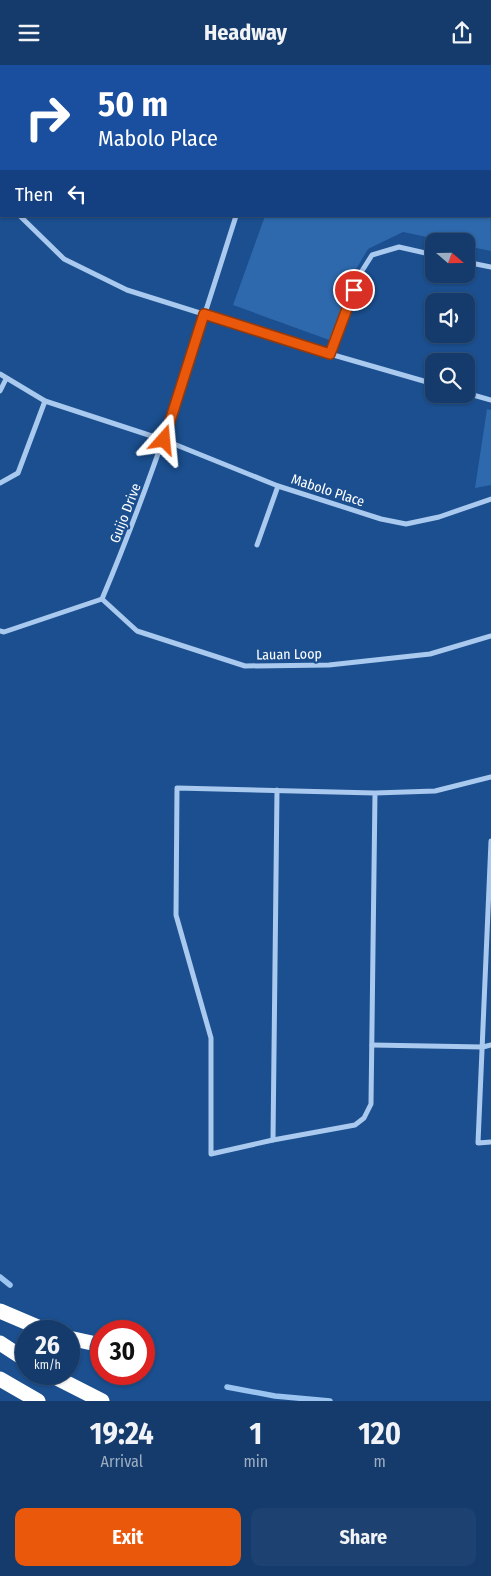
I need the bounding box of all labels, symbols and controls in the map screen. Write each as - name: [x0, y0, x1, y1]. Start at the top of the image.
- icon: menu: [15, 19, 43, 47]
- text: Headway: [204, 19, 287, 46]
- icon: share: [448, 19, 476, 47]
- text: 50 m: [98, 83, 168, 125]
- icon: right: [15, 85, 80, 150]
- text: Mabolo Place: [98, 125, 218, 152]
- icon: left: [63, 180, 91, 208]
- text: Then: [15, 183, 53, 206]
- north arrow: [425, 233, 475, 283]
- map controls: [425, 233, 475, 403]
- pin: [333, 269, 375, 311]
- icon: arrive: [340, 276, 368, 304]
- button: sound: [425, 293, 475, 343]
- button: search: [425, 353, 475, 403]
- position arrow: [137, 413, 189, 465]
- street label: Mabolo Place: [289, 471, 367, 510]
- street label: Guijo Drive: [106, 481, 145, 545]
- street label: Lauan Loop: [256, 645, 322, 664]
- speed limit sign: 30: [90, 1320, 155, 1385]
- text: 26: [35, 1331, 60, 1361]
- text: km/h: [34, 1358, 61, 1372]
- text: 19:24: [90, 1416, 154, 1452]
- text: 1: [250, 1416, 262, 1452]
- text: 120: [358, 1416, 401, 1452]
- text: Arrival: [101, 1452, 143, 1471]
- text: min: [244, 1452, 268, 1471]
- text: m: [373, 1452, 386, 1471]
- button: Exit: [15, 1508, 241, 1566]
- button: Share: [251, 1508, 476, 1566]

